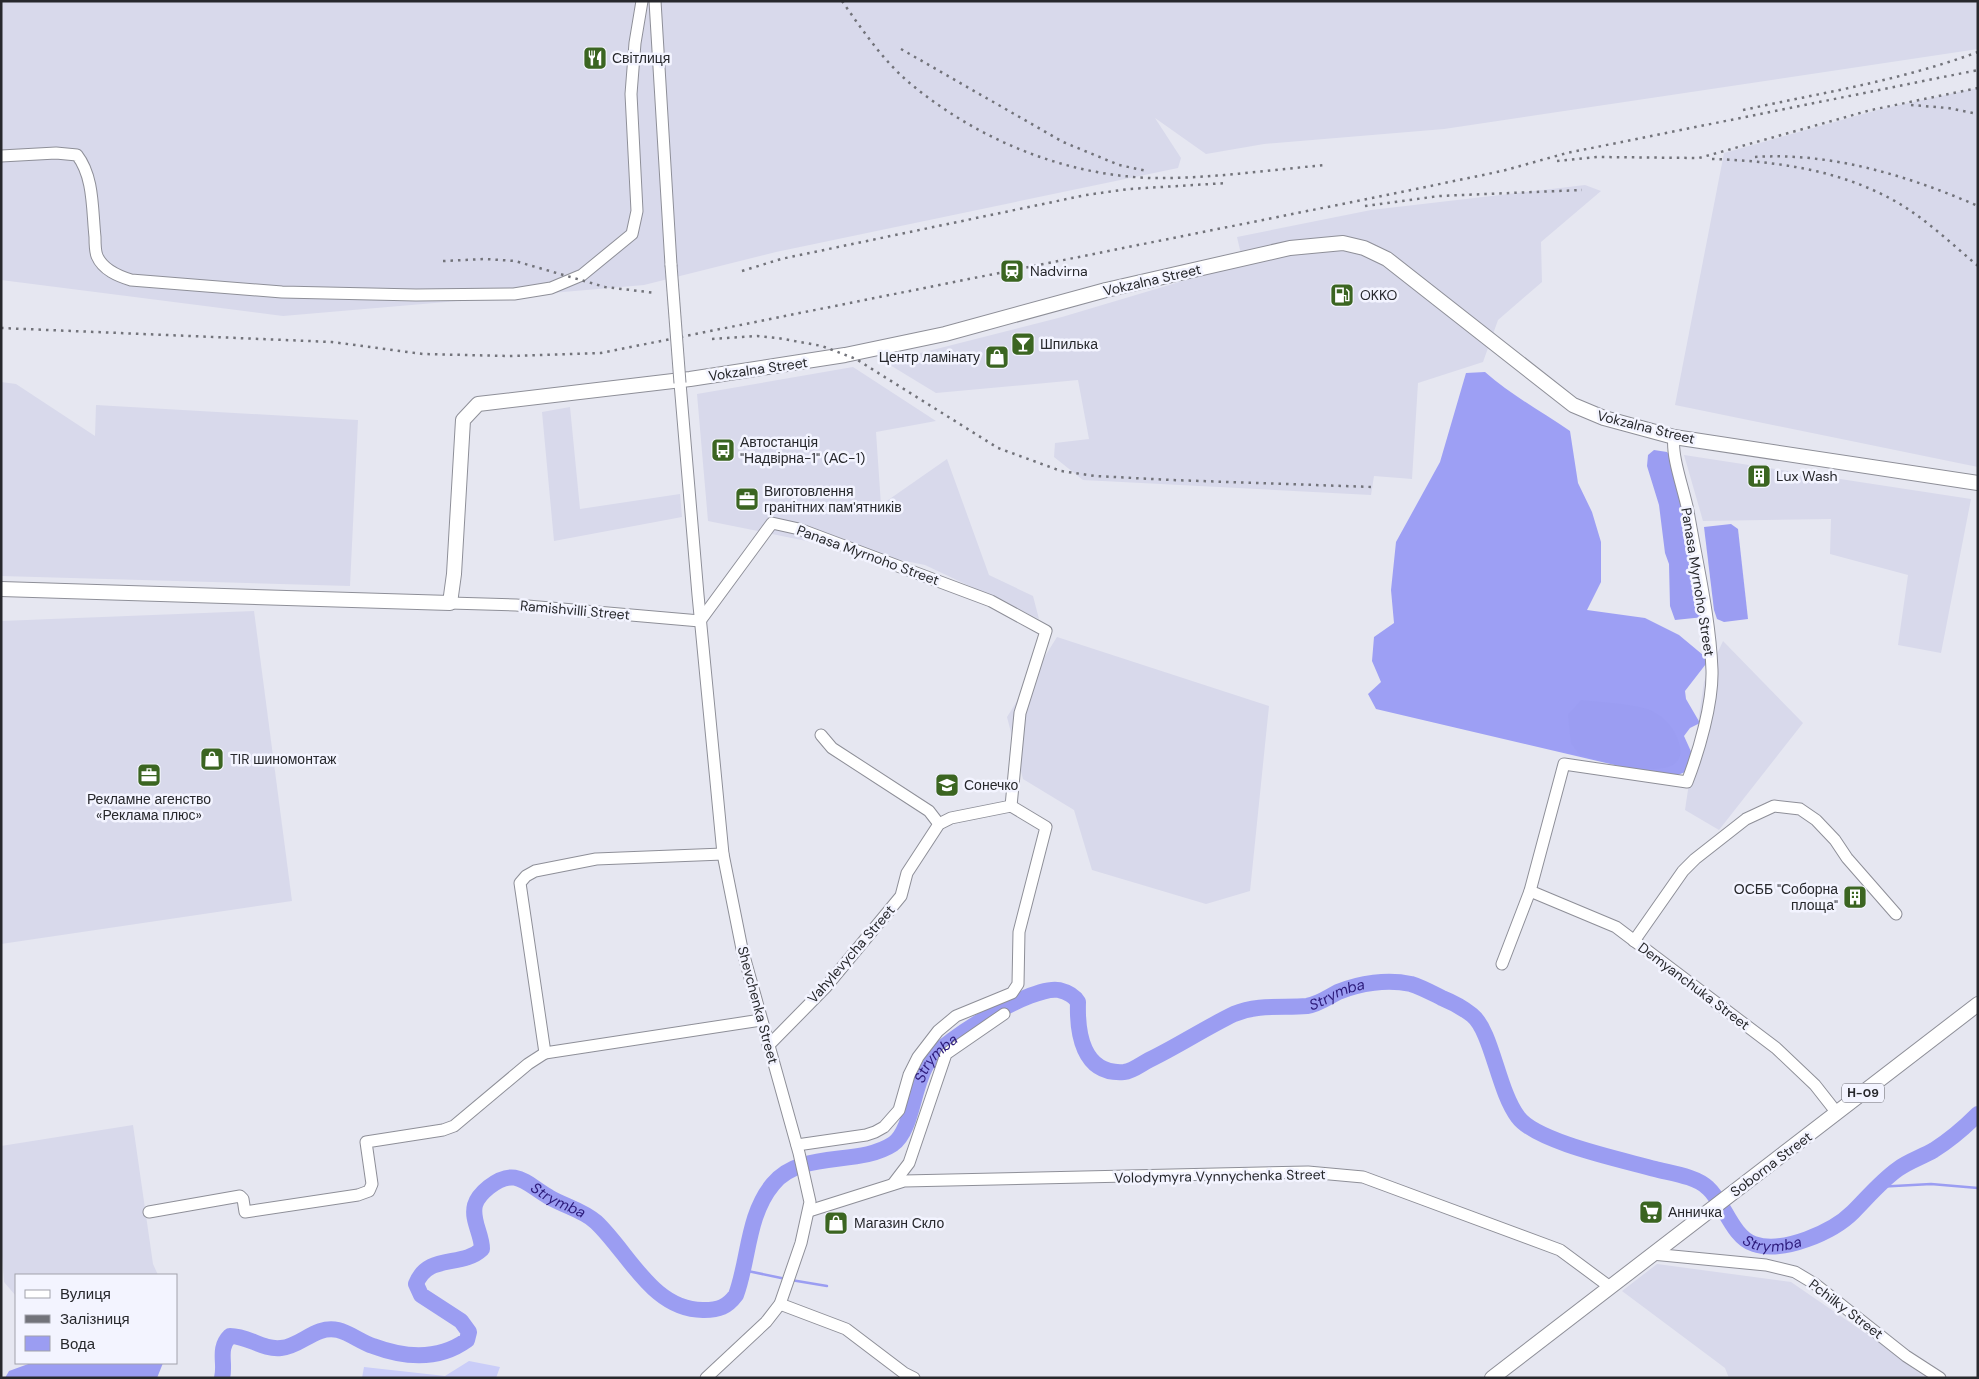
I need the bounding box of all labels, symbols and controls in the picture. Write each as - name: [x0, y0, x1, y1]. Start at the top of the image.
- restaurant icon: Світлиця: [582, 45, 608, 71]
- place label: Світлиця: [612, 49, 670, 67]
- station icon: Nadvirna: [999, 258, 1025, 284]
- street label: Vokzalna Street: [1101, 260, 1203, 300]
- place label: Nadvirna: [1030, 262, 1088, 280]
- fuel station icon: OKKO: [1329, 282, 1355, 308]
- place label: OKKO: [1360, 286, 1398, 304]
- bar icon: Шпилька: [1010, 331, 1036, 357]
- place label: Шпилька: [1040, 335, 1098, 353]
- shop icon: Центр ламінату: [984, 344, 1010, 370]
- place label: Центр ламінату: [879, 348, 980, 366]
- street label: Vokzalna Street: [707, 353, 809, 385]
- street label: Vokzalna Street: [1595, 406, 1697, 448]
- place label: Автостанція "Надвірна-1" (АС-1): [740, 433, 865, 467]
- bus stop icon: Автостанція "Надвірна-1" (АС-1): [710, 437, 736, 463]
- building icon: Lux Wash: [1746, 463, 1772, 489]
- place label: Lux Wash: [1776, 467, 1838, 485]
- place label: Виготовлення гранітних пам'ятників: [764, 482, 902, 516]
- office icon: Виготовлення гранітних пам'ятників: [734, 486, 760, 512]
- street label: Panasa Myrnoho Street: [1677, 506, 1719, 658]
- street label: Panasa Myrnoho Street: [794, 521, 942, 589]
- street label: Ramishvilli Street: [519, 596, 631, 624]
- shop icon: TIR шиномонтаж: [199, 746, 225, 772]
- place label: TIR шиномонтаж: [230, 750, 337, 768]
- office icon: Рекламне агенство «Реклама плюс»: [136, 762, 162, 788]
- school or university icon: Сонечко: [934, 772, 960, 798]
- place label: Сонечко: [964, 776, 1019, 794]
- place label: Рекламне агенство «Реклама плюс»: [87, 790, 211, 824]
- place label: ОСББ "Соборна площа": [1734, 880, 1838, 914]
- building icon: ОСББ "Соборна площа": [1842, 884, 1868, 910]
- street label: Vahylevycha Street: [803, 901, 899, 1007]
- street label: Demyanchuka Street: [1635, 938, 1753, 1034]
- street label: Shevchenka Street: [734, 944, 782, 1066]
- water label: Strymba: [1306, 974, 1367, 1015]
- water label: Strymba: [910, 1029, 962, 1085]
- road number: Н-09: [1842, 1084, 1884, 1102]
- street label: Soborna Street: [1727, 1127, 1815, 1201]
- street label: Volodymyra Vynnychenka Street: [1114, 1165, 1326, 1187]
- water label: Strymba: [527, 1178, 589, 1223]
- supermarket icon: Анничка: [1638, 1199, 1664, 1225]
- place label: Анничка: [1668, 1203, 1722, 1221]
- shop icon: Магазин Скло: [823, 1210, 849, 1236]
- place label: Магазин Скло: [854, 1214, 944, 1232]
- water label: Strymba: [1739, 1230, 1804, 1257]
- legend: [15, 1274, 178, 1364]
- street label: Pchilky Street: [1805, 1275, 1887, 1343]
- text: Вулиця: [60, 1284, 111, 1304]
- text: Залізниця: [60, 1309, 130, 1329]
- text: Вода: [60, 1334, 96, 1354]

